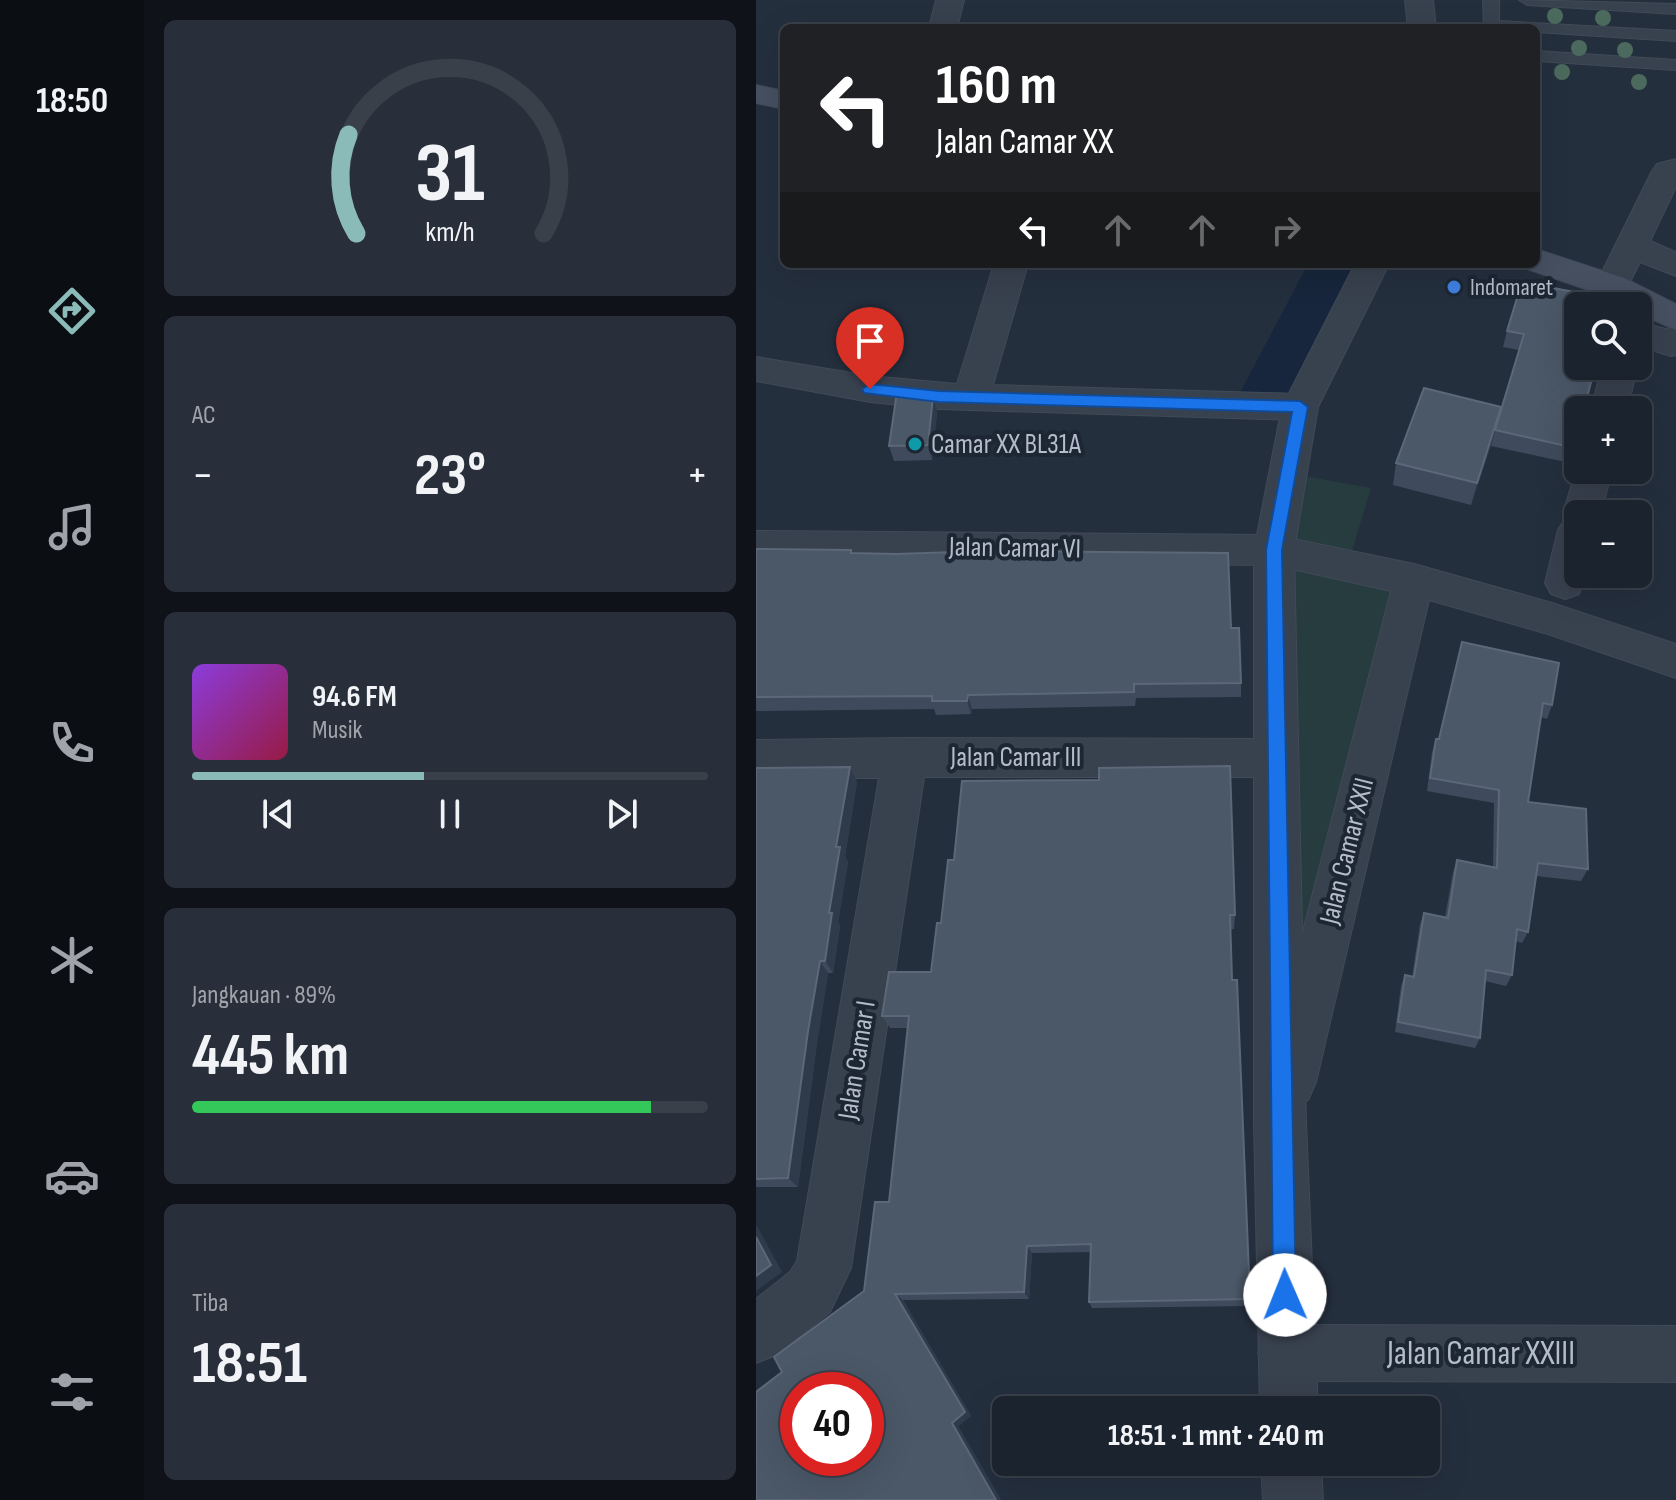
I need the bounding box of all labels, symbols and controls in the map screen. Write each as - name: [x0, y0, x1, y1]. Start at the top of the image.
- text: 160 m: [936, 53, 1057, 120]
- icon: left: [804, 56, 908, 160]
- text: 18:50: [36, 80, 108, 123]
- text: Jalan Camar XX: [936, 121, 1113, 164]
- text: 31: [415, 125, 485, 225]
- icon: left: [1012, 208, 1056, 252]
- icon: ahead: [1096, 208, 1140, 252]
- icon: ahead: [1180, 208, 1224, 252]
- icon: right: [1264, 208, 1308, 252]
- text: km/h: [425, 215, 475, 250]
- place label: Indomaret: [1470, 273, 1553, 302]
- marker: Indomaret: [1445, 278, 1463, 296]
- icon: directions: [44, 283, 100, 339]
- map controls: [1564, 292, 1652, 588]
- button: search: [1564, 292, 1652, 380]
- pin: [836, 307, 904, 389]
- icon: arrive: [848, 319, 892, 363]
- button: +: [1564, 396, 1652, 484]
- text: AC: [192, 400, 216, 431]
- place label: Camar XX BL31A: [931, 428, 1082, 461]
- marker: Camar XX BL31A: [906, 435, 924, 453]
- text: 23°: [414, 440, 486, 512]
- text: −: [192, 449, 214, 502]
- text: +: [686, 449, 708, 502]
- icon: music: [44, 499, 100, 555]
- button: −: [1564, 500, 1652, 588]
- street label: Jalan Camar VI: [948, 530, 1081, 566]
- text: 94.6 FM: [312, 679, 397, 715]
- icon: phone: [44, 715, 100, 771]
- text: Musik: [312, 715, 362, 746]
- street label: Jalan Camar III: [949, 741, 1082, 774]
- street label: Jalan Camar XXII: [1313, 775, 1381, 928]
- icon: previous: [256, 792, 300, 836]
- icon: pause: [428, 792, 472, 836]
- icon: next: [600, 792, 644, 836]
- icon: climate: [44, 932, 100, 988]
- text: Jangkauan · 89%: [192, 980, 336, 1011]
- street label: Jalan Camar I: [831, 998, 883, 1123]
- text: 445 km: [192, 1020, 349, 1092]
- icon: car: [44, 1148, 100, 1204]
- position arrow: [1243, 1253, 1327, 1337]
- text: Tiba: [192, 1288, 228, 1319]
- text: 18:51: [192, 1328, 307, 1400]
- street label: Jalan Camar XXIII: [1386, 1333, 1575, 1374]
- icon: filters: [44, 1364, 100, 1420]
- speed limit sign: 40: [780, 1372, 884, 1476]
- text: 18:51 · 1 mnt · 240 m: [1108, 1418, 1324, 1454]

